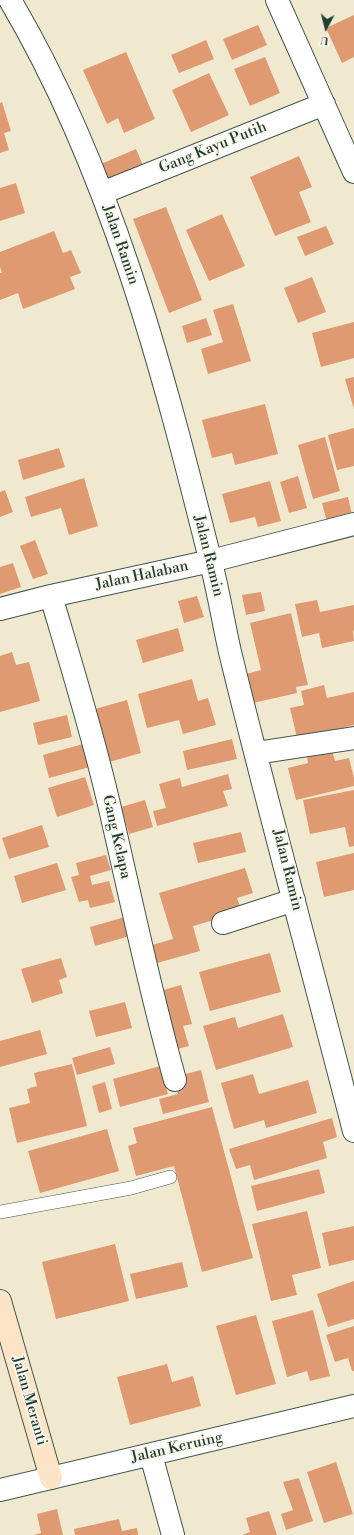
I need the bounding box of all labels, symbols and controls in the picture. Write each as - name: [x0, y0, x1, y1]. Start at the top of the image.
- north arrow: [306, 8, 346, 48]
- text: U: [319, 32, 330, 47]
- street label: Gang Kayu Putih: [157, 118, 269, 178]
- street label: Jalan Ramin: [98, 203, 142, 287]
- street label: Jalan Ramin: [189, 513, 227, 599]
- street label: Jalan Halaban: [94, 557, 190, 595]
- street label: Gang Kelapa: [98, 793, 134, 881]
- street label: Jalan Ramin: [268, 827, 306, 913]
- street label: Jalan Meranti: [8, 1354, 50, 1448]
- street label: Jalan Keruing: [129, 1429, 225, 1467]

